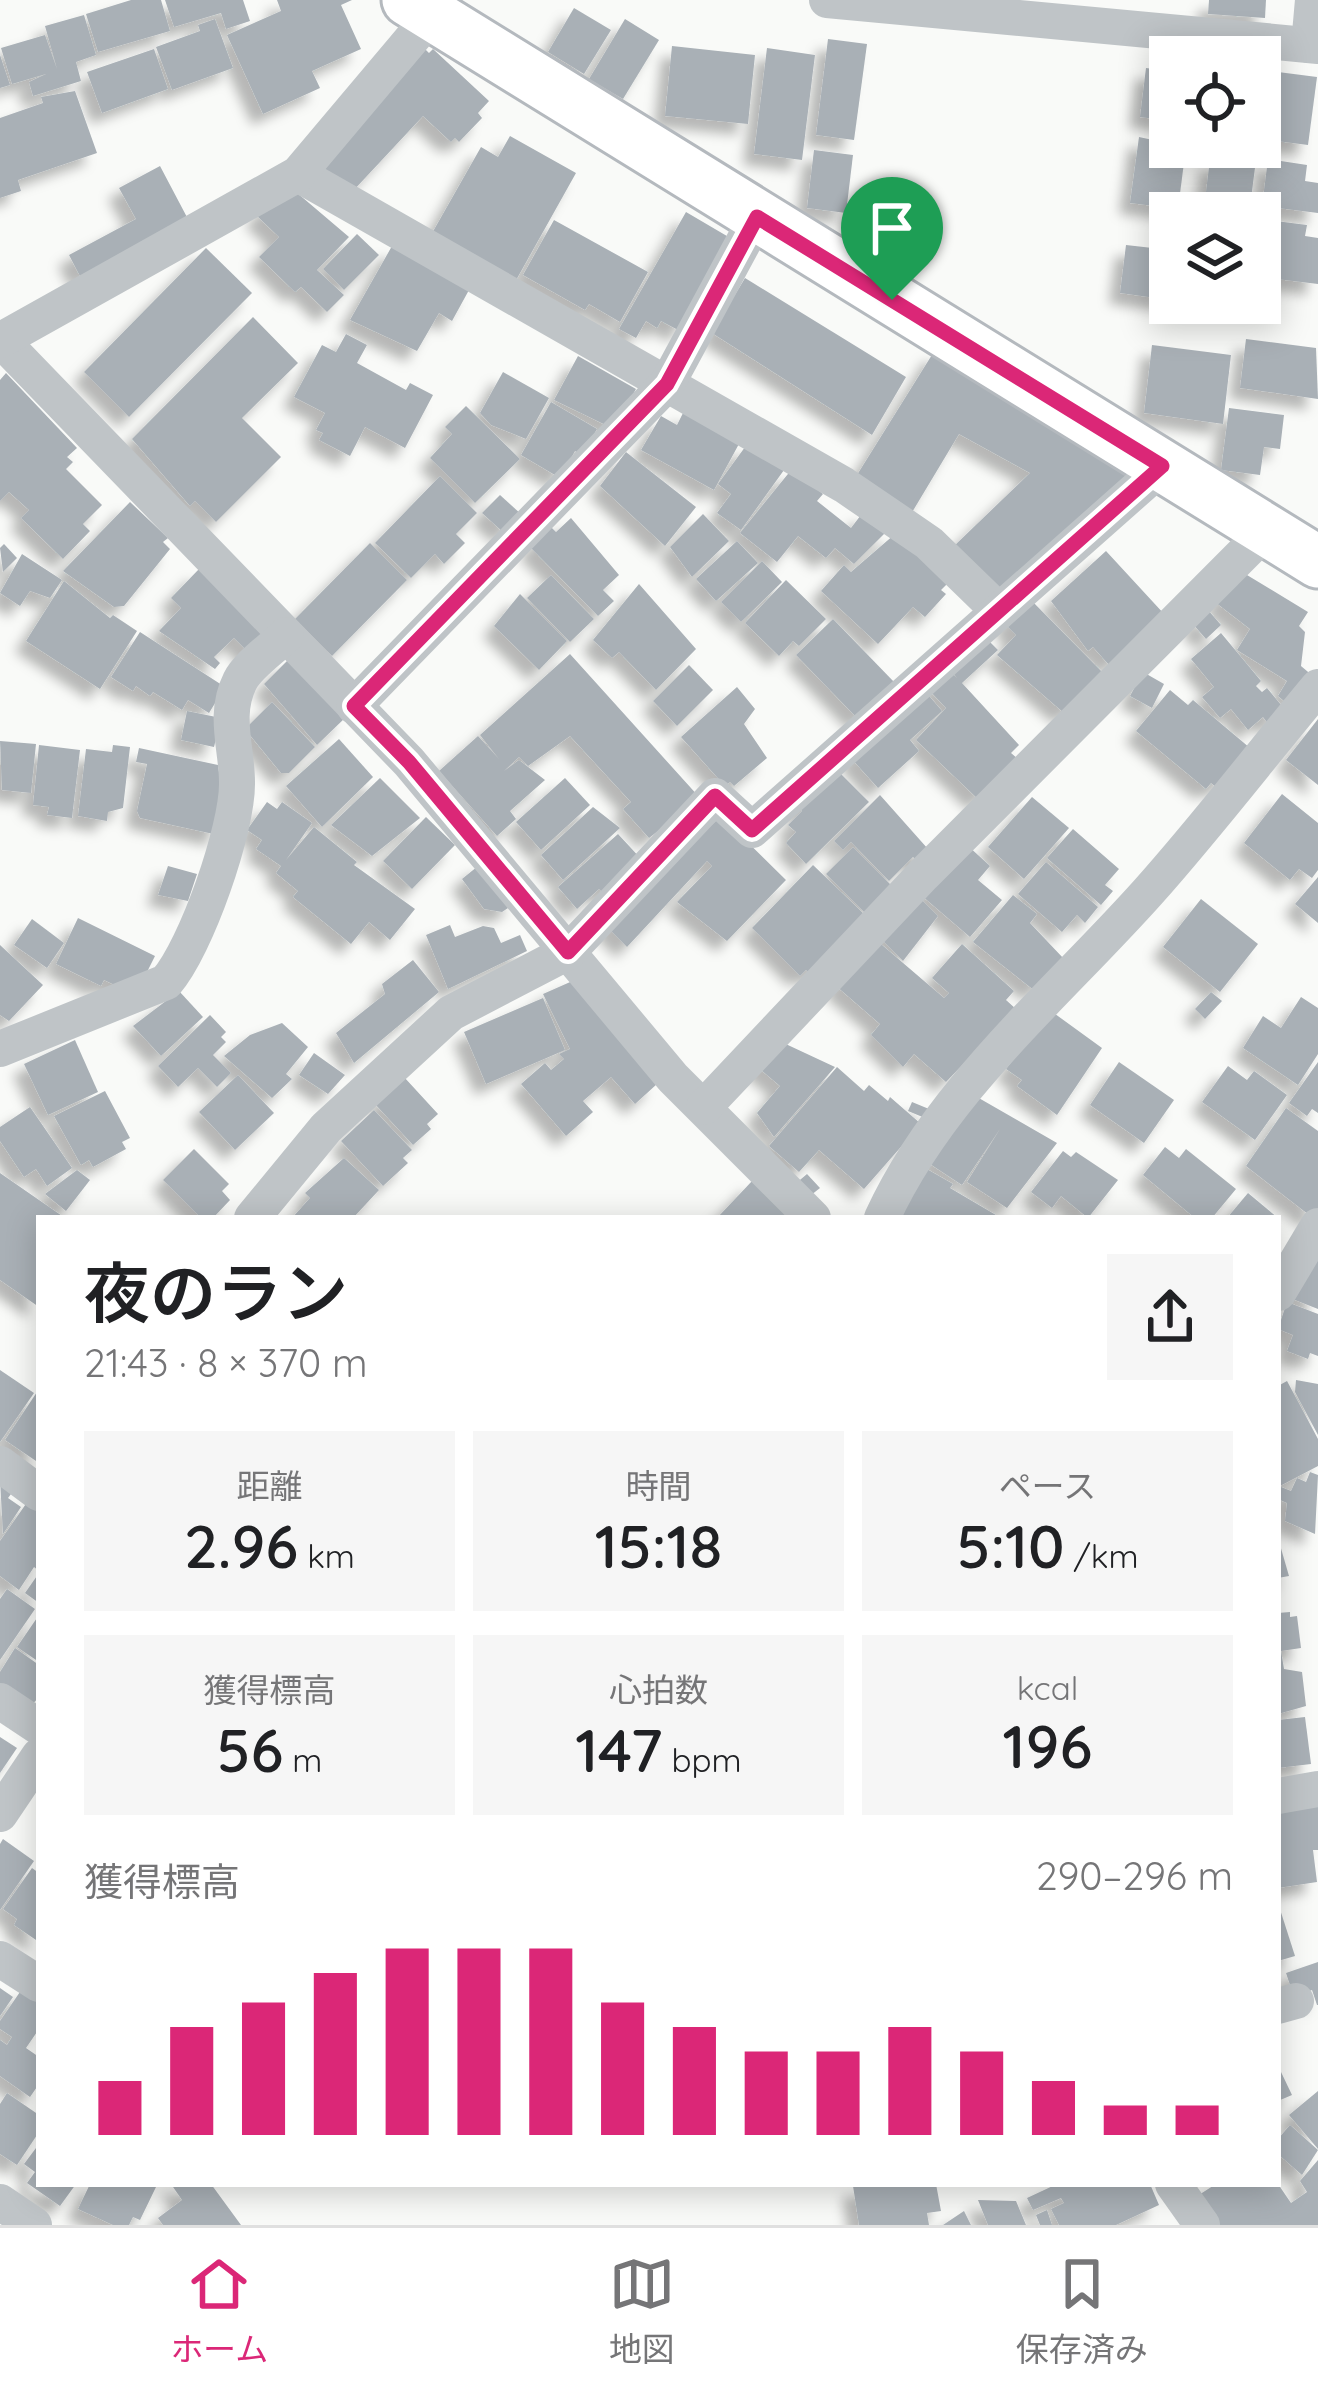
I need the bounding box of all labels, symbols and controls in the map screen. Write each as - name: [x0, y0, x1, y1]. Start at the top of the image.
- map controls: [1149, 36, 1281, 324]
- button: locate: [1149, 36, 1281, 168]
- pin: [841, 177, 943, 300]
- button: layers: [1149, 192, 1281, 324]
- icon: arrive: [859, 195, 925, 261]
- text: 夜のラン: [84, 1251, 348, 1334]
- button: share: [1107, 1254, 1233, 1380]
- text: 21:43 · 8 × 370 m: [84, 1338, 368, 1387]
- text: 距離: [237, 1465, 303, 1506]
- text: 時間: [626, 1465, 692, 1506]
- text: ペース: [999, 1465, 1096, 1506]
- text: 2.96: [184, 1508, 298, 1583]
- text: 15:18: [595, 1508, 722, 1583]
- text: 5:10: [956, 1508, 1065, 1583]
- text: km: [298, 1535, 355, 1576]
- text: /km: [1065, 1535, 1139, 1576]
- text: kcal: [1017, 1667, 1078, 1708]
- text: 獲得標高: [204, 1669, 336, 1710]
- text: 心拍数: [609, 1669, 708, 1710]
- text: 196: [1003, 1708, 1092, 1783]
- text: 56: [217, 1712, 283, 1787]
- text: 147: [575, 1712, 663, 1787]
- text: m: [283, 1739, 322, 1780]
- text: bpm: [663, 1739, 742, 1780]
- text: 290–296 m: [1036, 1851, 1233, 1900]
- text: 獲得標高: [84, 1857, 240, 1906]
- tab: ホーム: [170, 2251, 268, 2371]
- tab: 地図: [609, 2251, 675, 2371]
- tab: 保存済み: [1016, 2251, 1148, 2371]

